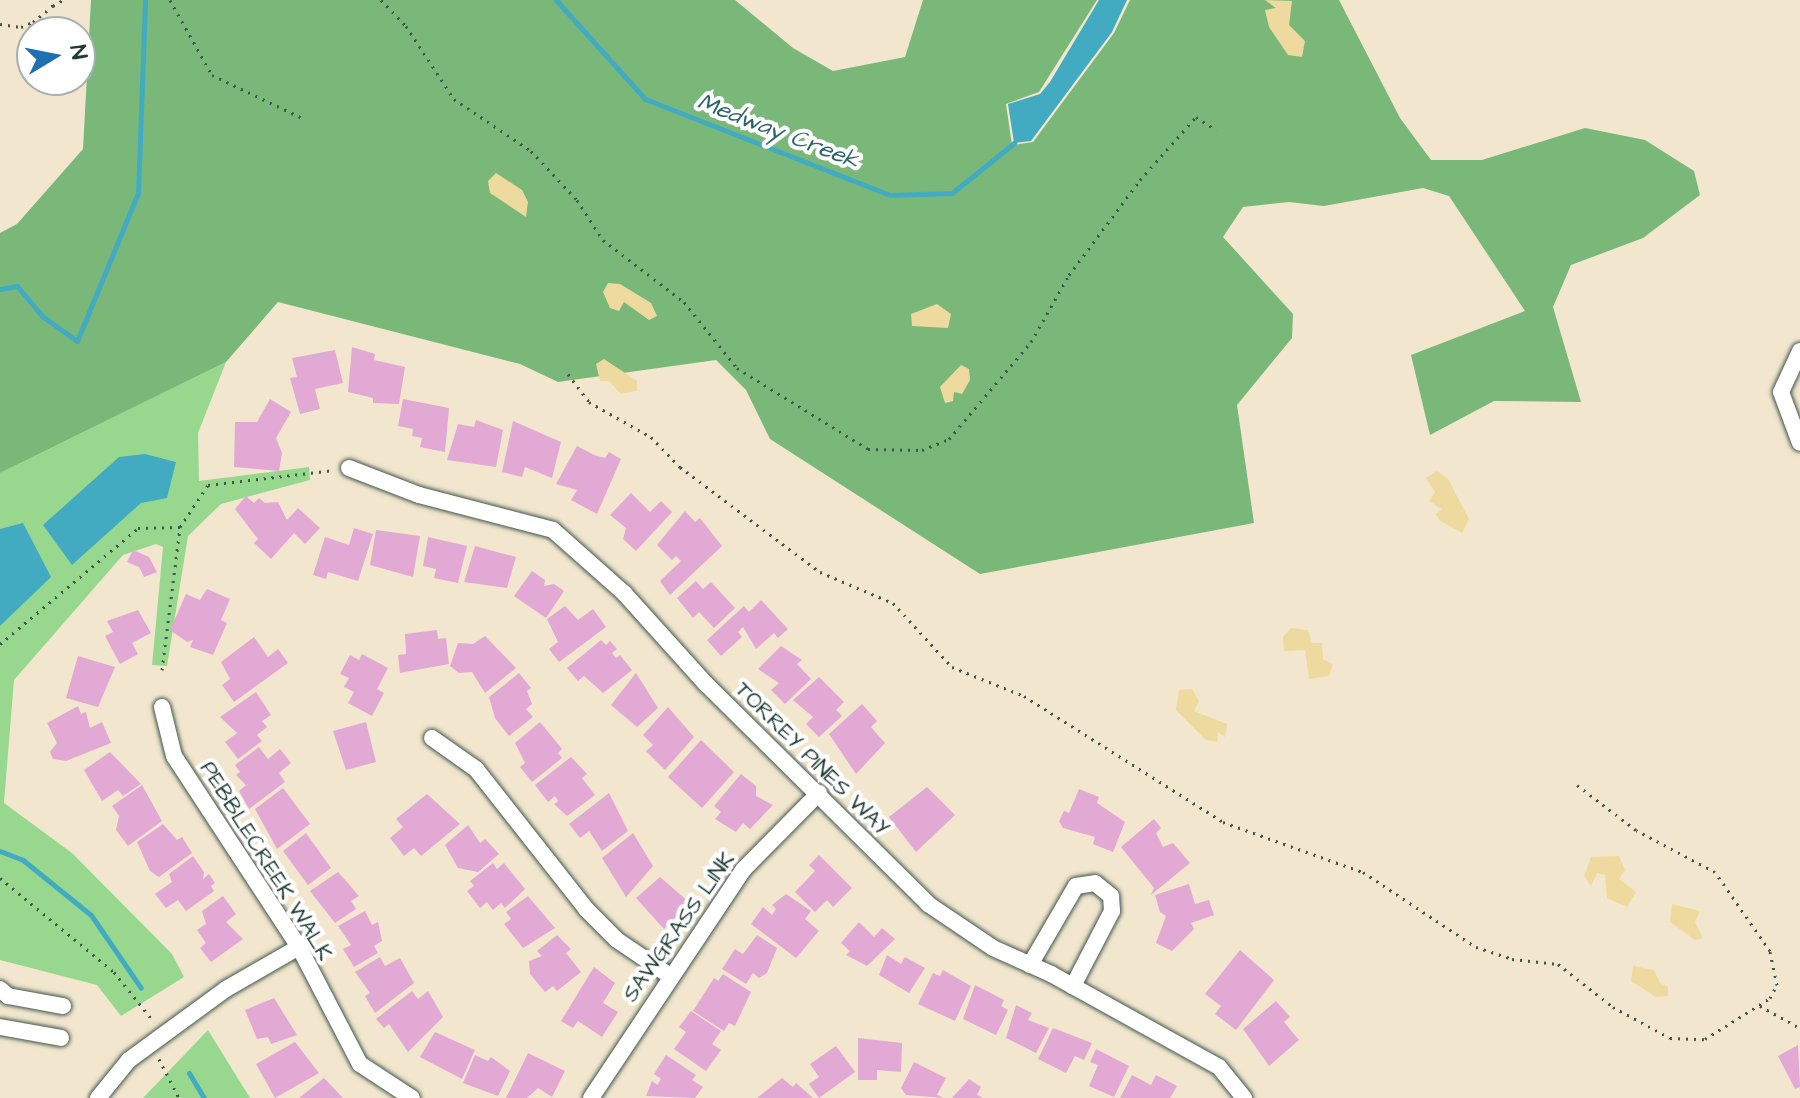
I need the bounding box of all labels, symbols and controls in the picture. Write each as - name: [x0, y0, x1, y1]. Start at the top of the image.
- north arrow: [16, 16, 96, 96]
- text: N: [62, 43, 95, 62]
- water label: Medway Creek: [693, 88, 863, 176]
- street label: TORREY PINES WAY: [729, 676, 895, 842]
- street label: PEBBLECREEK WALK: [194, 757, 338, 965]
- street label: SAWGRASS LINK: [618, 847, 740, 1007]

